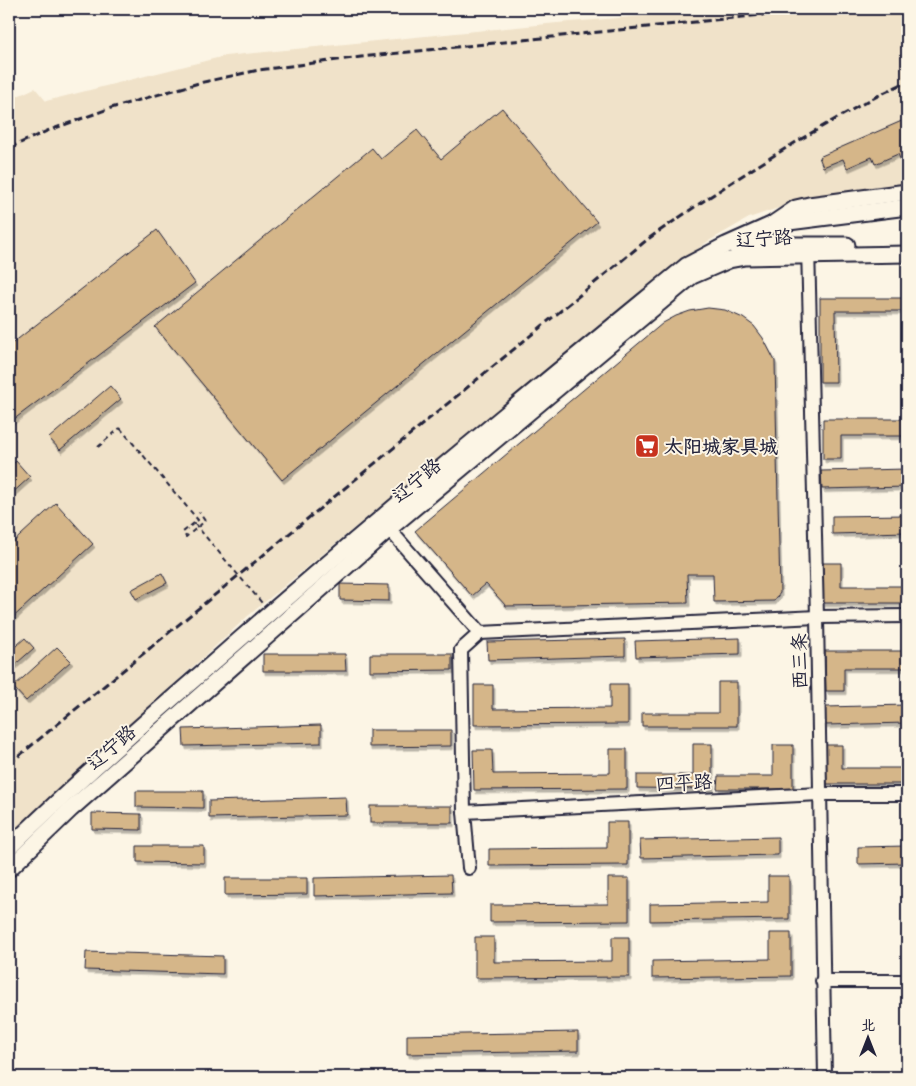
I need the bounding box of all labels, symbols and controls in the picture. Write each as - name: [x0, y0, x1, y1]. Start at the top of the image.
- street label: 辽宁路: [735, 226, 793, 252]
- supermarket icon: 太阳城家具城: [634, 433, 660, 459]
- place label: 太阳城家具城: [664, 436, 778, 458]
- street label: 辽宁路: [388, 454, 446, 508]
- street label: 西三条: [789, 632, 811, 690]
- street label: 辽宁路: [83, 721, 140, 775]
- street label: 四平路: [655, 771, 713, 795]
- north arrow: [844, 1014, 894, 1064]
- text: 北: [861, 1017, 875, 1034]

